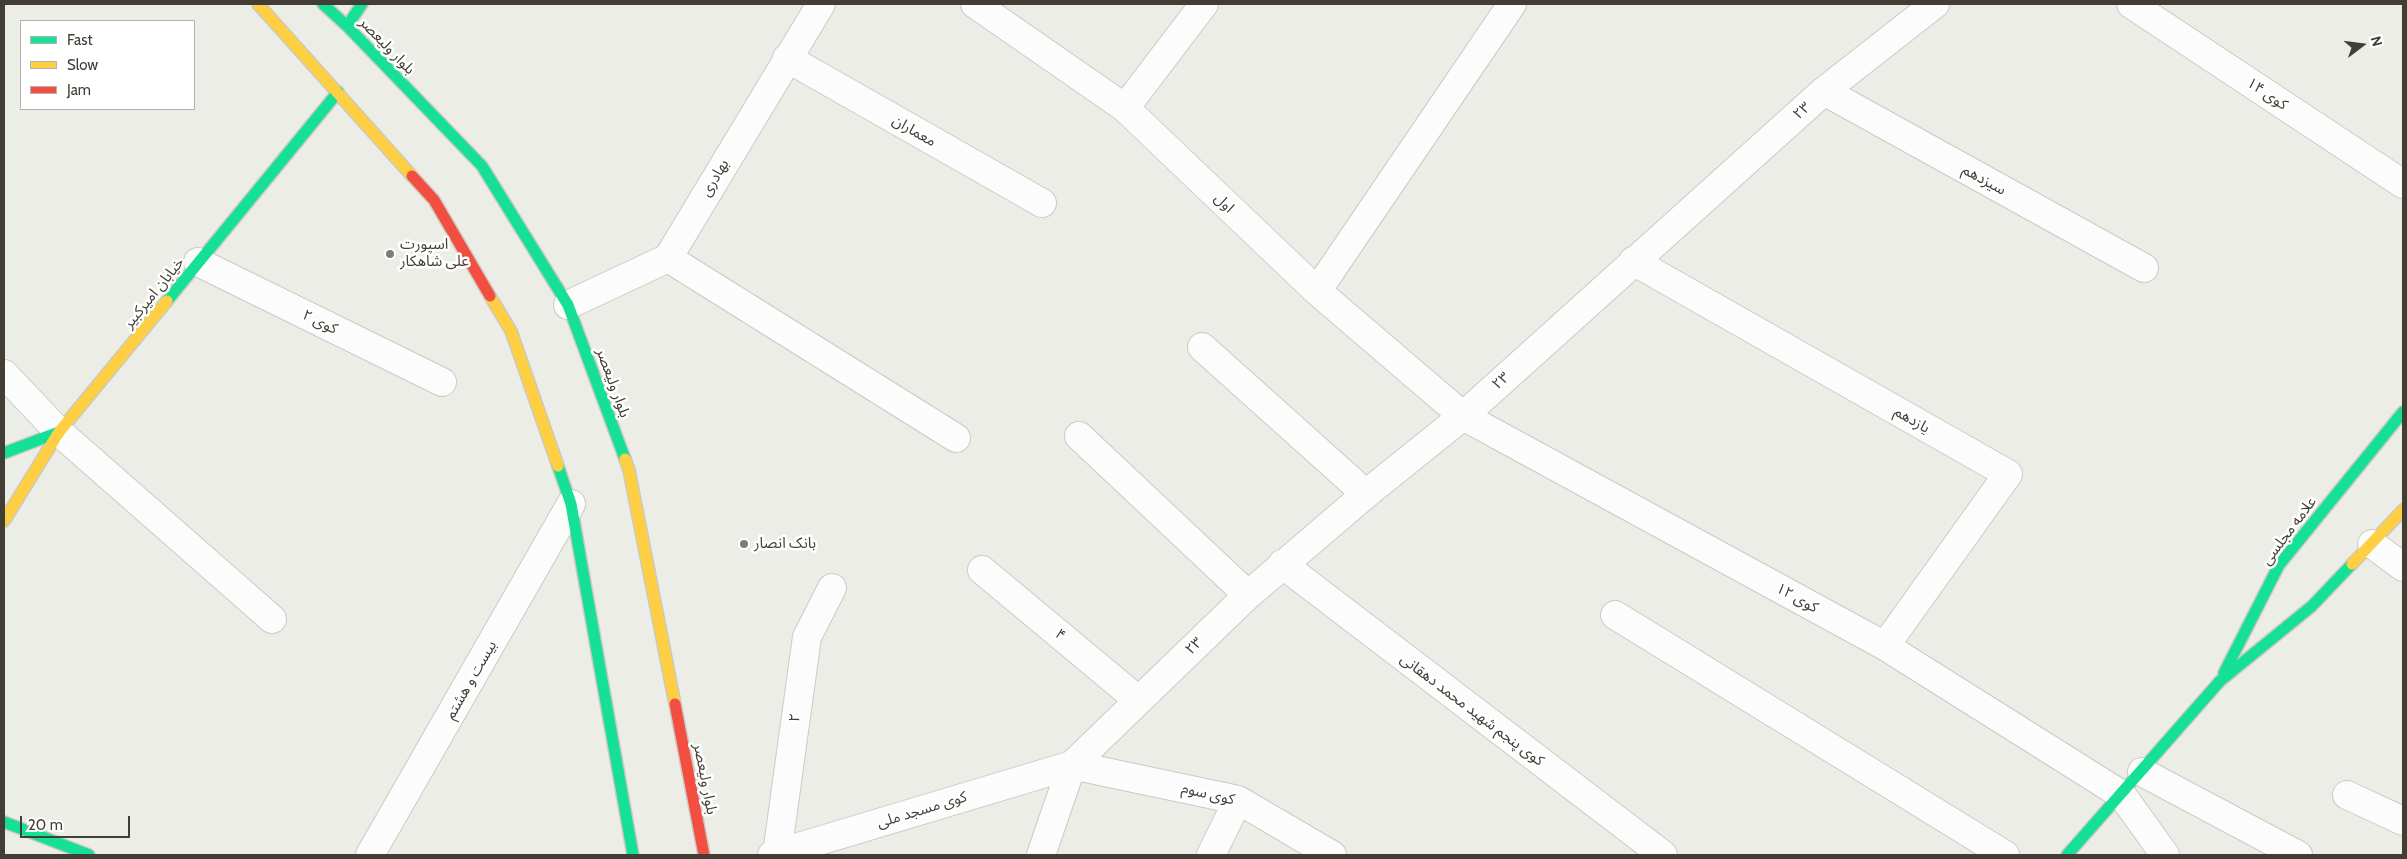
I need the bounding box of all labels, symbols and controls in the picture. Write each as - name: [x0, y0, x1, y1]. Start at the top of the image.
- street label: بلوار ولیعصر: [355, 14, 419, 78]
- legend: [20, 20, 195, 110]
- north arrow: [2337, 20, 2387, 70]
- text: Fast: [67, 31, 92, 49]
- text: N: [2367, 34, 2386, 48]
- text: Slow: [67, 56, 98, 74]
- street label: کوی ۱۴: [2243, 74, 2291, 114]
- text: Jam: [67, 81, 91, 99]
- street label: ۲۳: [1790, 99, 1814, 123]
- street label: معماران: [889, 111, 939, 151]
- street label: بهادری: [697, 156, 733, 200]
- street label: سیزدهم: [1959, 161, 2009, 199]
- street label: اول: [1210, 189, 1238, 217]
- place label: اسپورت علی شاهکار: [400, 236, 469, 271]
- marker: اسپورت علی شاهکار: [384, 248, 396, 260]
- street label: خیابان امیرکبیر: [120, 254, 188, 332]
- street label: کوی ۲: [300, 306, 340, 338]
- street label: بلوار ولیعصر: [592, 346, 634, 420]
- street label: ۲۳: [1489, 369, 1513, 393]
- street label: یازدهم: [1891, 403, 1933, 437]
- street label: علامه مجلسی: [2258, 493, 2320, 569]
- place label: بانک انصار: [754, 535, 816, 553]
- marker: بانک انصار: [738, 538, 750, 550]
- street label: کوی ۱۲: [1773, 579, 1821, 617]
- street label: ۴: [1051, 625, 1069, 645]
- street label: ۲۳: [1182, 634, 1206, 658]
- street label: بیست و هشتم: [441, 638, 501, 722]
- street label: کوی پنجم شهید محمد دهقانی: [1397, 650, 1547, 770]
- street label: ۲: [785, 712, 805, 724]
- street label: بلوار ولیعصر: [689, 742, 721, 816]
- street label: کوی سوم: [1180, 779, 1236, 809]
- street label: کوی مسجد ملی: [875, 788, 969, 832]
- scale bar: [22, 806, 132, 838]
- text: 20 m: [28, 816, 63, 834]

